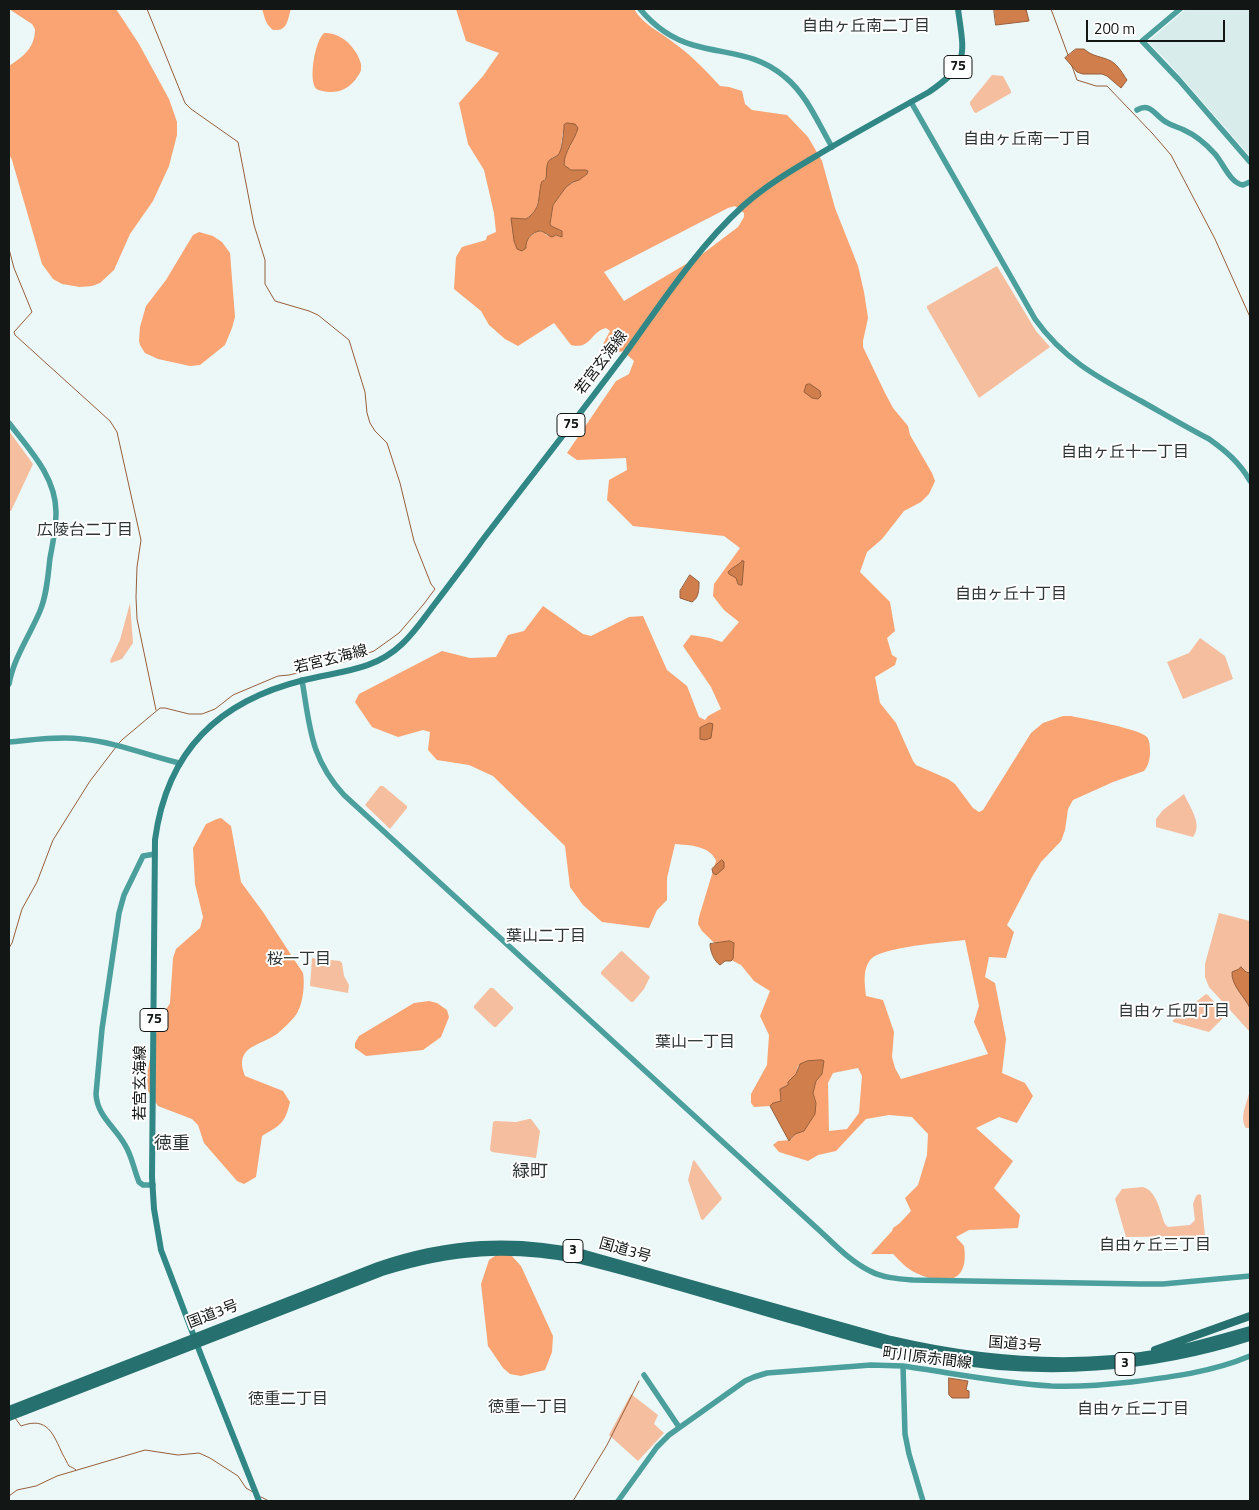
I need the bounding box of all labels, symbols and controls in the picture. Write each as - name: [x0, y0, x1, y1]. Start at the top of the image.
- scale bar: [1089, 10, 1228, 42]
- district label: 自由ヶ丘南二丁目: [802, 17, 930, 37]
- text: 200 m: [1094, 17, 1135, 40]
- road number: 75: [944, 56, 972, 78]
- district label: 自由ヶ丘南一丁目: [963, 130, 1091, 150]
- street label: 若宮玄海線: [572, 328, 632, 398]
- road number: 75: [557, 414, 585, 436]
- district label: 自由ヶ丘十一丁目: [1061, 443, 1189, 463]
- district label: 広陵台二丁目: [37, 521, 133, 541]
- district label: 自由ヶ丘十丁目: [955, 585, 1067, 605]
- street label: 若宮玄海線: [292, 642, 370, 678]
- district label: 葉山二丁目: [506, 927, 586, 947]
- district label: 桜一丁目: [267, 950, 331, 970]
- district label: 自由ヶ丘四丁目: [1118, 1002, 1230, 1022]
- road number: 75: [140, 1008, 168, 1032]
- district label: 葉山一丁目: [655, 1033, 735, 1053]
- street label: 若宮玄海線: [132, 1046, 150, 1120]
- district label: 徳重: [154, 1134, 190, 1156]
- district label: 緑町: [512, 1162, 548, 1184]
- street label: 国道3号: [597, 1235, 653, 1267]
- district label: 自由ヶ丘三丁目: [1099, 1236, 1211, 1256]
- road number: 3: [563, 1240, 583, 1262]
- street label: 国道3号: [185, 1297, 241, 1333]
- street label: 国道3号: [988, 1334, 1042, 1356]
- street label: 町川原赤間線: [881, 1345, 973, 1373]
- road number: 3: [1115, 1352, 1135, 1376]
- district label: 徳重二丁目: [248, 1390, 328, 1410]
- district label: 徳重一丁目: [488, 1398, 568, 1418]
- district label: 自由ヶ丘二丁目: [1077, 1400, 1189, 1420]

